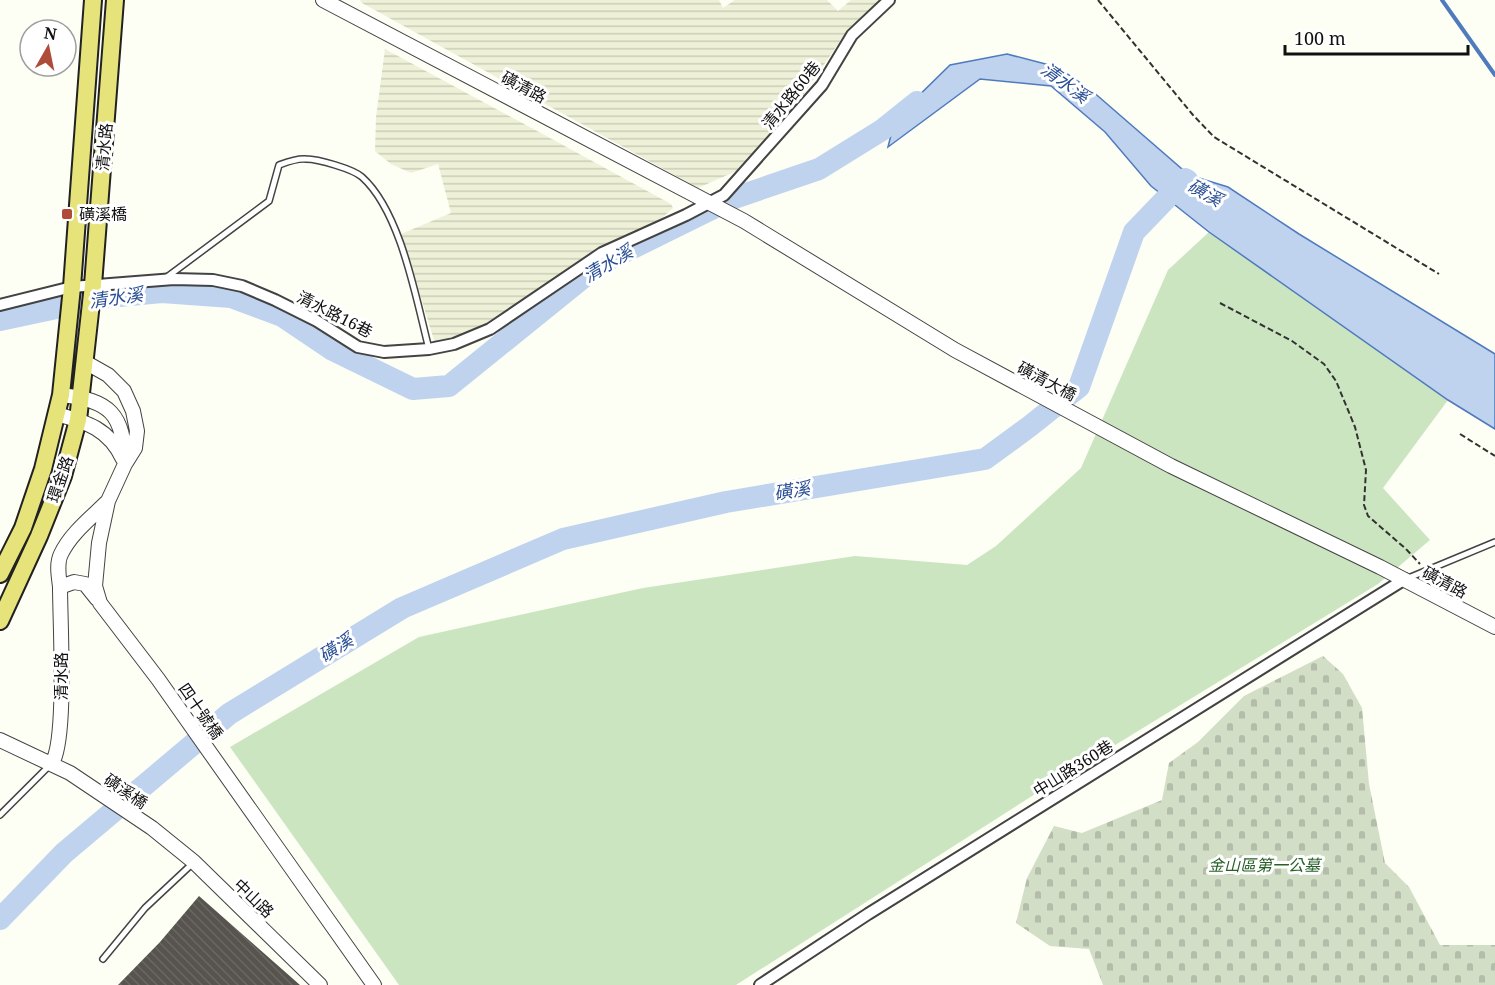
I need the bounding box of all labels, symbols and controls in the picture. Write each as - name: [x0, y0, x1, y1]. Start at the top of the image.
- north arrow: [18, 18, 78, 78]
- scale bar: [1285, 18, 1468, 56]
- text: N: [42, 21, 59, 45]
- text: 100 m: [1294, 26, 1346, 50]
- street label: 清水路60巷: [757, 56, 825, 134]
- water label: 清水溪: [1037, 57, 1097, 110]
- street label: 磺清路: [498, 66, 550, 108]
- street label: 清水路: [91, 122, 117, 172]
- water label: 磺溪: [1184, 173, 1230, 213]
- place label: 磺溪橋: [79, 203, 127, 225]
- marker: 磺溪橋: [60, 207, 74, 221]
- water label: 清水溪: [578, 237, 639, 287]
- water label: 清水溪: [87, 281, 147, 313]
- street label: 清水路16巷: [294, 286, 376, 342]
- street label: 磺清大橋: [1014, 356, 1080, 406]
- street label: 環金路: [42, 453, 78, 505]
- water label: 磺溪: [772, 475, 814, 505]
- street label: 磺清路: [1419, 561, 1471, 603]
- water label: 磺溪: [314, 626, 360, 667]
- street label: 清水路: [50, 652, 72, 700]
- street label: 四十號橋: [174, 678, 228, 744]
- street label: 中山路360巷: [1029, 735, 1117, 801]
- street label: 磺溪橋: [100, 768, 152, 814]
- park label: 金山區第一公墓: [1208, 854, 1323, 876]
- street label: 中山路: [229, 873, 279, 923]

